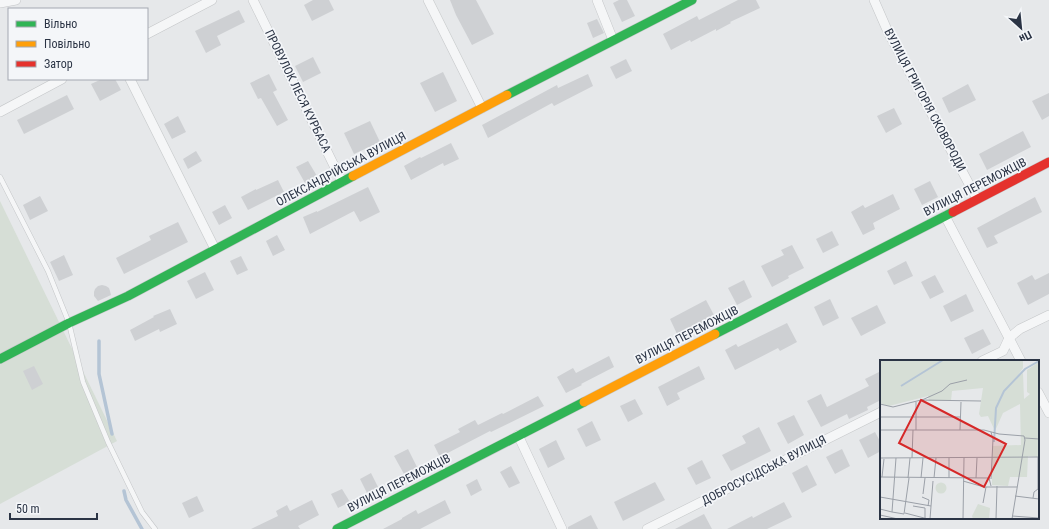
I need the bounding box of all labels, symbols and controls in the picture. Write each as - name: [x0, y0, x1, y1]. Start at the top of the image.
- legend: [8, 8, 148, 80]
- north arrow: [1001, 8, 1041, 48]
- text: Вільно: [44, 17, 77, 31]
- street label: ВУЛИЦЯ ГРИГОРІЯ СКОВОРОДИ: [881, 26, 969, 174]
- street label: ПРОВУЛОК ЛЕСЯ КУРБАСА: [262, 27, 334, 155]
- text: Пн: [1017, 28, 1034, 45]
- text: Повільно: [44, 37, 90, 51]
- text: Затор: [44, 57, 73, 71]
- street label: ОЛЕКСАНДРІЙСЬКА ВУЛИЦЯ: [273, 128, 408, 209]
- street label: ВУЛИЦЯ ПЕРЕМОЖЦІВ: [921, 155, 1029, 219]
- street label: ВУЛИЦЯ ПЕРЕМОЖЦІВ: [633, 303, 741, 367]
- inset map: [880, 360, 1039, 519]
- street label: ДОБРОСУСІДСЬКА ВУЛИЦЯ: [699, 432, 829, 508]
- street label: ВУЛИЦЯ ПЕРЕМОЖЦІВ: [345, 451, 453, 515]
- scale bar: [10, 495, 97, 521]
- text: 50 m: [16, 502, 40, 516]

